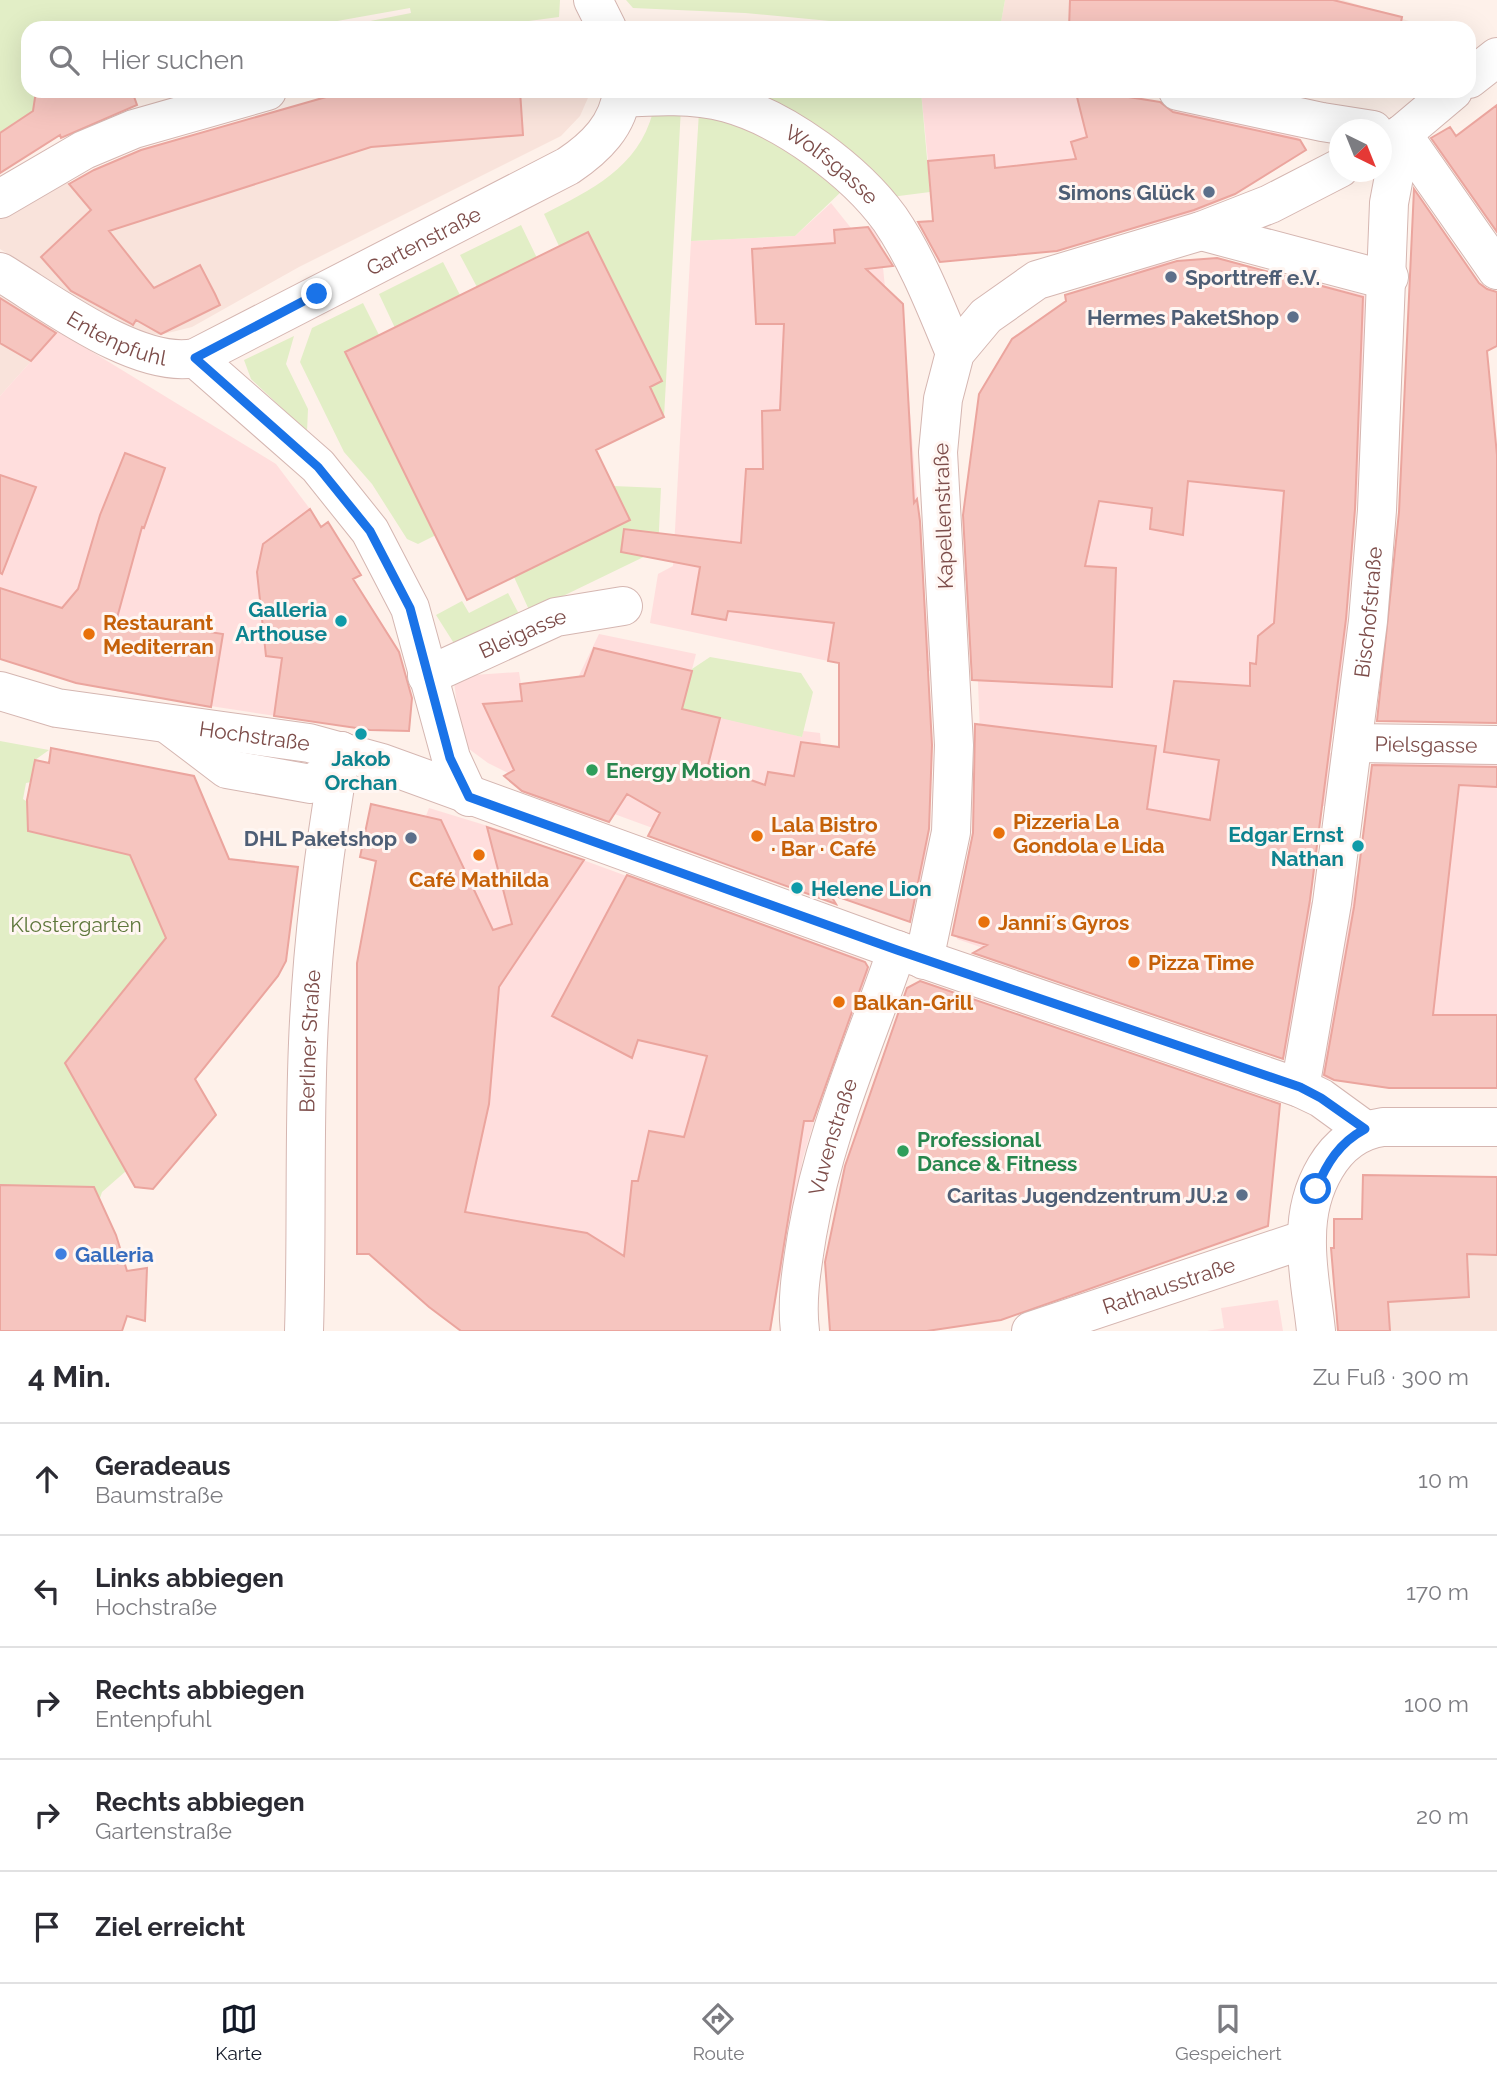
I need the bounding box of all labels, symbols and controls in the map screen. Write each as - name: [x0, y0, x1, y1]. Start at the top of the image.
- search box: [21, 21, 1476, 98]
- icon: search: [45, 41, 83, 79]
- text: Hier suchen: [101, 45, 244, 75]
- street label: Wolfsgasse: [781, 119, 884, 209]
- north arrow: [1329, 119, 1392, 182]
- place label: Simons Glück: [1058, 180, 1195, 205]
- marker: Simons Glück: [1201, 184, 1217, 200]
- street label: Gartenstraße: [362, 201, 485, 280]
- place label: Sporttreff e.V.: [1185, 265, 1320, 290]
- marker: Sporttreff e.V.: [1163, 269, 1179, 285]
- route end: [301, 278, 332, 309]
- street label: Entenpfuhl: [63, 305, 169, 370]
- place label: Hermes PaketShop: [1087, 305, 1279, 330]
- marker: Hermes PaketShop: [1285, 309, 1301, 325]
- street label: Kapellenstraße: [928, 443, 958, 589]
- street label: Bischofstraße: [1348, 545, 1387, 679]
- place label: Galleria Arthouse: [235, 597, 327, 646]
- street label: Bleigasse: [475, 603, 568, 663]
- place label: Restaurant Mediterran: [103, 610, 214, 659]
- marker: Galleria Arthouse: [333, 613, 349, 629]
- marker: Restaurant Mediterran: [81, 626, 97, 642]
- street label: Hochstraße: [198, 715, 312, 755]
- marker: Jakob Orchan: [353, 726, 369, 742]
- street label: Pielsgasse: [1374, 731, 1478, 757]
- place label: Jakob Orchan: [324, 746, 398, 795]
- place label: Energy Motion: [606, 758, 751, 783]
- marker: Energy Motion: [584, 762, 600, 778]
- place label: Pizzeria La Gondola e Lida: [1013, 809, 1165, 858]
- place label: Lala Bistro · Bar · Café: [771, 812, 878, 861]
- place label: Edgar Ernst Nathan: [1228, 822, 1344, 871]
- marker: Pizzeria La Gondola e Lida: [991, 825, 1007, 841]
- place label: DHL Paketshop: [244, 826, 397, 851]
- marker: Lala Bistro · Bar · Café: [749, 828, 765, 844]
- marker: DHL Paketshop: [403, 830, 419, 846]
- marker: Edgar Ernst Nathan: [1350, 838, 1366, 854]
- marker: Café Mathilda: [471, 847, 487, 863]
- place label: Café Mathilda: [409, 867, 549, 892]
- place label: Helene Lion: [811, 876, 932, 901]
- marker: Helene Lion: [789, 880, 805, 896]
- place label: Janni´s Gyros: [998, 910, 1129, 935]
- park label: Klostergarten: [10, 912, 142, 937]
- marker: Janni´s Gyros: [976, 914, 992, 930]
- place label: Pizza Time: [1148, 950, 1255, 975]
- marker: Pizza Time: [1126, 954, 1142, 970]
- street label: Berliner Straße: [294, 969, 325, 1113]
- place label: Balkan-Grill: [853, 990, 973, 1015]
- marker: Balkan-Grill: [831, 994, 847, 1010]
- street label: Vuvenstraße: [803, 1075, 862, 1198]
- place label: Professional Dance & Fitness: [917, 1127, 1077, 1176]
- marker: Professional Dance & Fitness: [895, 1143, 911, 1159]
- route start: [1300, 1173, 1331, 1204]
- place label: Caritas Jugendzentrum JU.2: [947, 1183, 1228, 1208]
- marker: Caritas Jugendzentrum JU.2: [1234, 1187, 1250, 1203]
- place label: Galleria: [75, 1242, 154, 1267]
- marker: Galleria: [53, 1246, 69, 1262]
- street label: Rathausstraße: [1099, 1251, 1238, 1319]
- text: 4 Min.: [28, 1359, 111, 1394]
- text: Zu Fuß · 300 m: [1313, 1363, 1469, 1390]
- text: Geradeaus: [95, 1451, 231, 1481]
- icon: ahead: [28, 1460, 66, 1498]
- text: 10 m: [1418, 1466, 1469, 1493]
- text: Baumstraße: [95, 1481, 223, 1508]
- text: Links abbiegen: [95, 1563, 284, 1593]
- icon: left: [28, 1572, 66, 1610]
- text: 170 m: [1406, 1578, 1469, 1605]
- text: Hochstraße: [95, 1593, 217, 1620]
- text: Rechts abbiegen: [95, 1675, 305, 1705]
- icon: right: [28, 1684, 66, 1722]
- text: 100 m: [1404, 1690, 1469, 1717]
- text: Entenpfuhl: [95, 1705, 212, 1732]
- text: Rechts abbiegen: [95, 1787, 305, 1817]
- icon: right: [28, 1796, 66, 1834]
- text: 20 m: [1416, 1802, 1469, 1829]
- text: Gartenstraße: [95, 1817, 232, 1844]
- icon: arrive: [28, 1908, 66, 1946]
- text: Ziel erreicht: [95, 1912, 245, 1942]
- tab: Karte: [215, 2000, 262, 2064]
- tab: Route: [692, 2000, 744, 2064]
- tab: Gespeichert: [1175, 2000, 1282, 2064]

